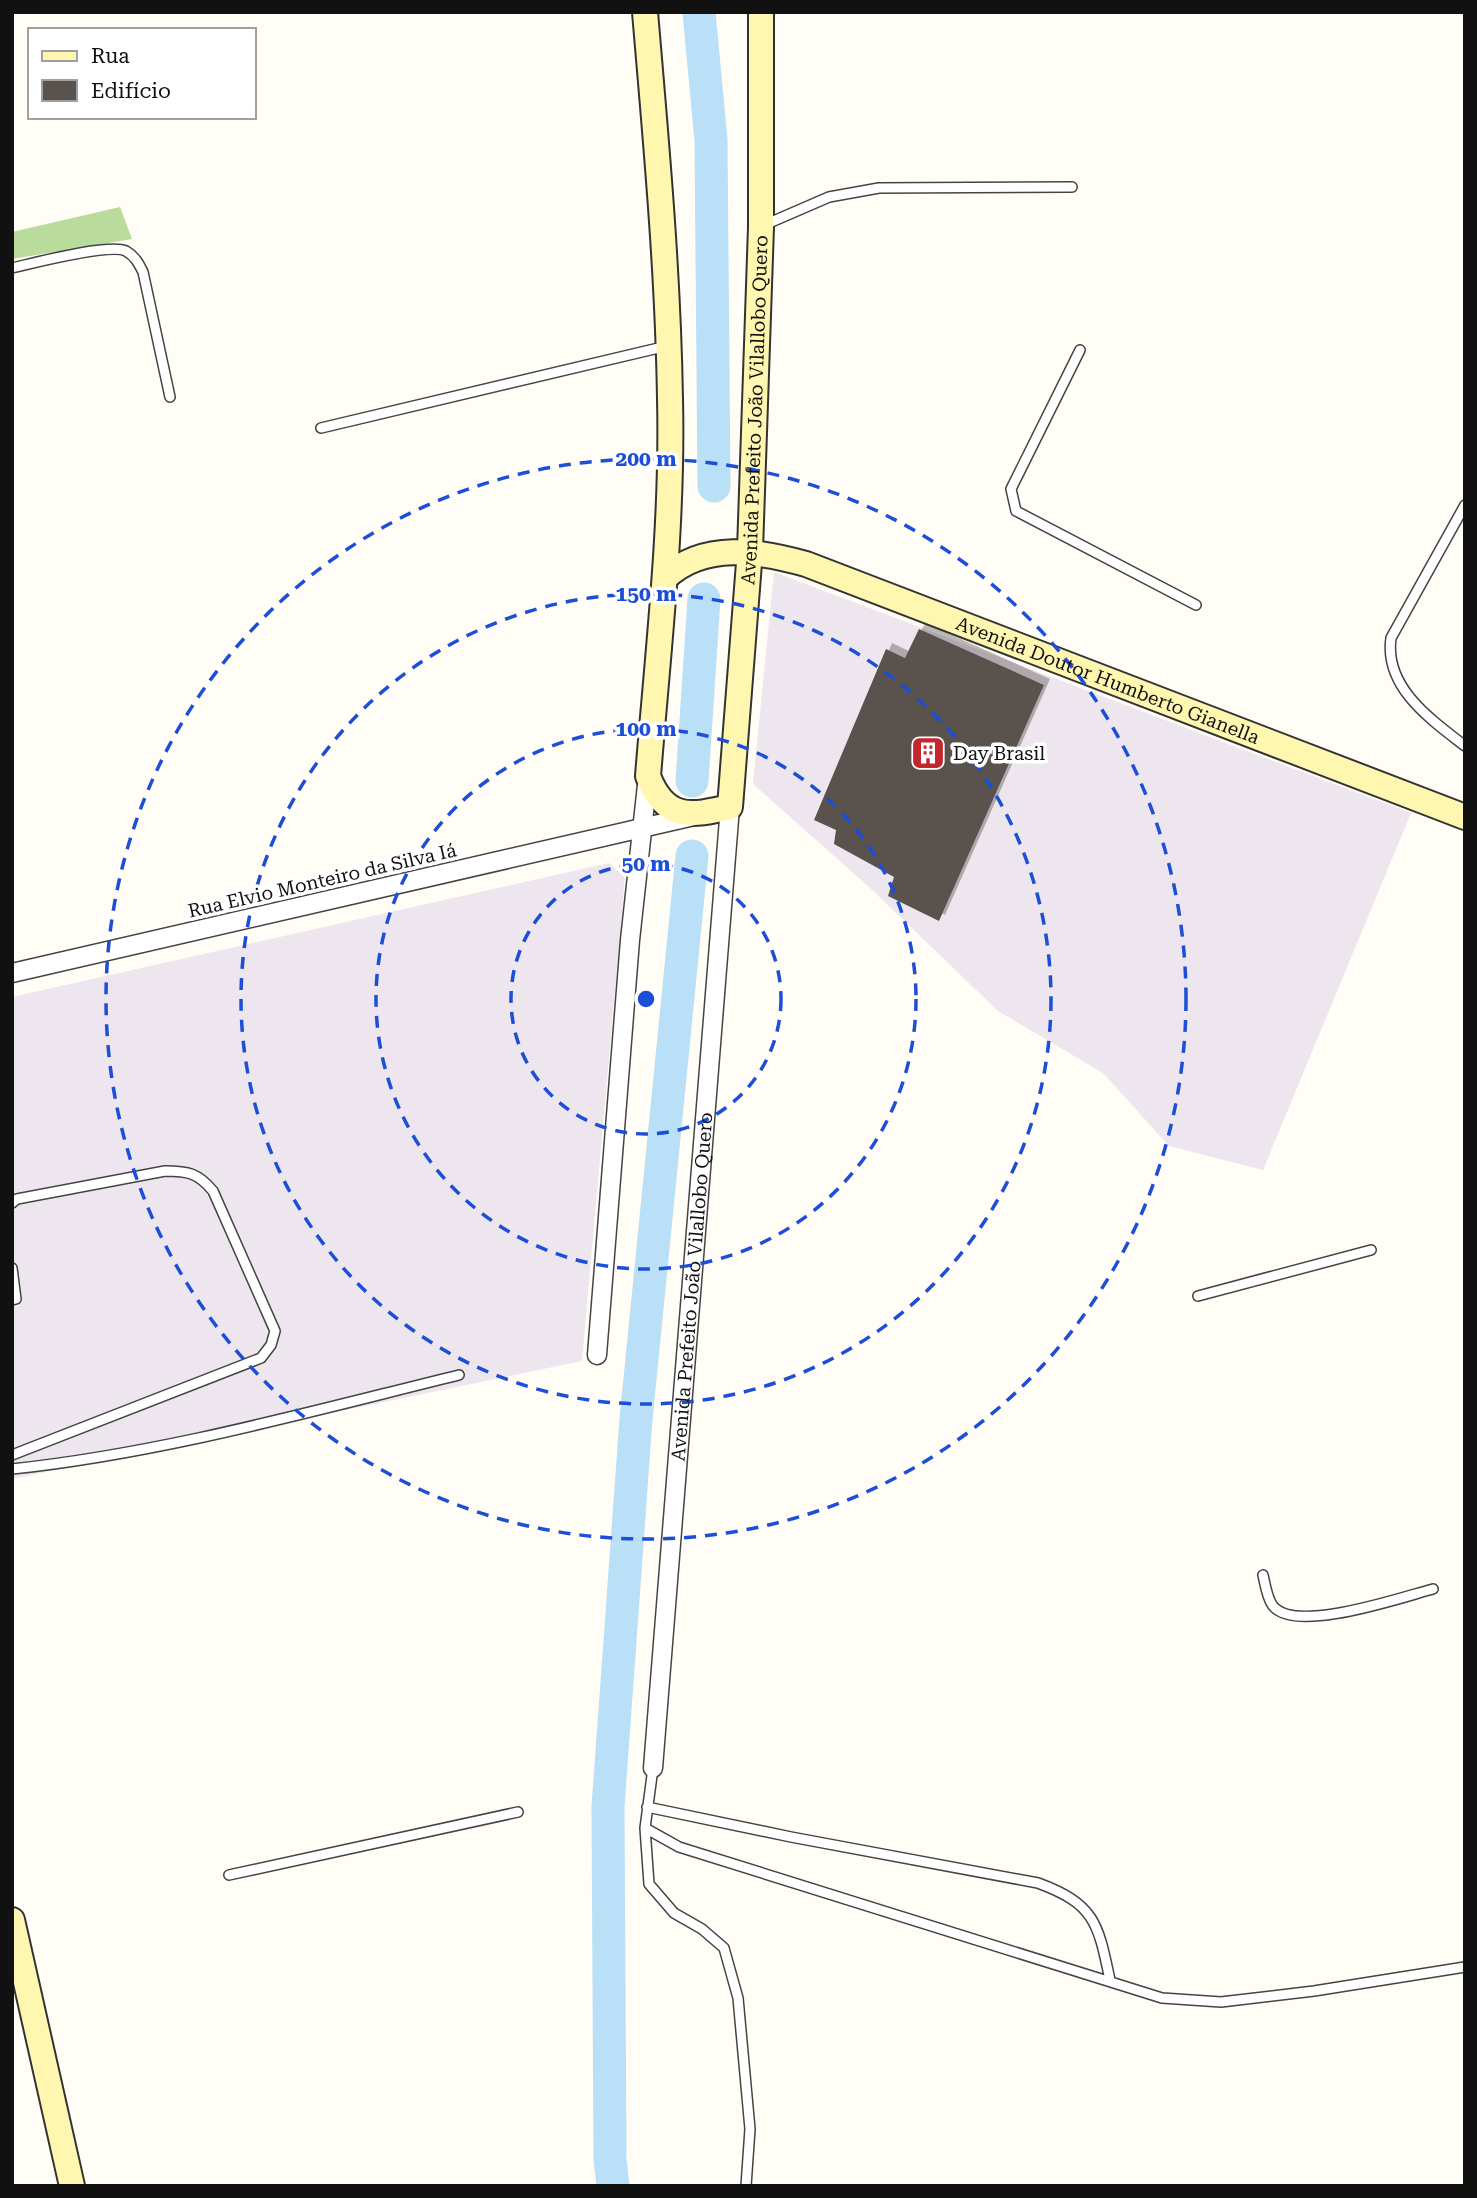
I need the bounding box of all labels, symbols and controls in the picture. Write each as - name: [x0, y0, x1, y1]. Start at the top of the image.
- legend: [28, 28, 256, 119]
- text: Rua: [91, 44, 130, 68]
- text: Edifício: [91, 79, 171, 103]
- street label: Avenida Prefeito João Vilallobo Quero: [736, 235, 773, 586]
- text: 200 m: [616, 447, 676, 471]
- text: 150 m: [616, 582, 676, 606]
- street label: Avenida Doutor Humberto Gianella: [953, 612, 1263, 749]
- text: 100 m: [616, 717, 676, 741]
- building icon: Day Brasil: [909, 734, 947, 772]
- place label: Day Brasil: [953, 742, 1045, 765]
- street label: Rua Elvio Monteiro da Silva Iá: [186, 838, 459, 923]
- text: 50 m: [621, 852, 671, 876]
- centre of rings: [634, 987, 658, 1011]
- street label: Avenida Prefeito João Vilallobo Quero: [667, 1111, 718, 1462]

